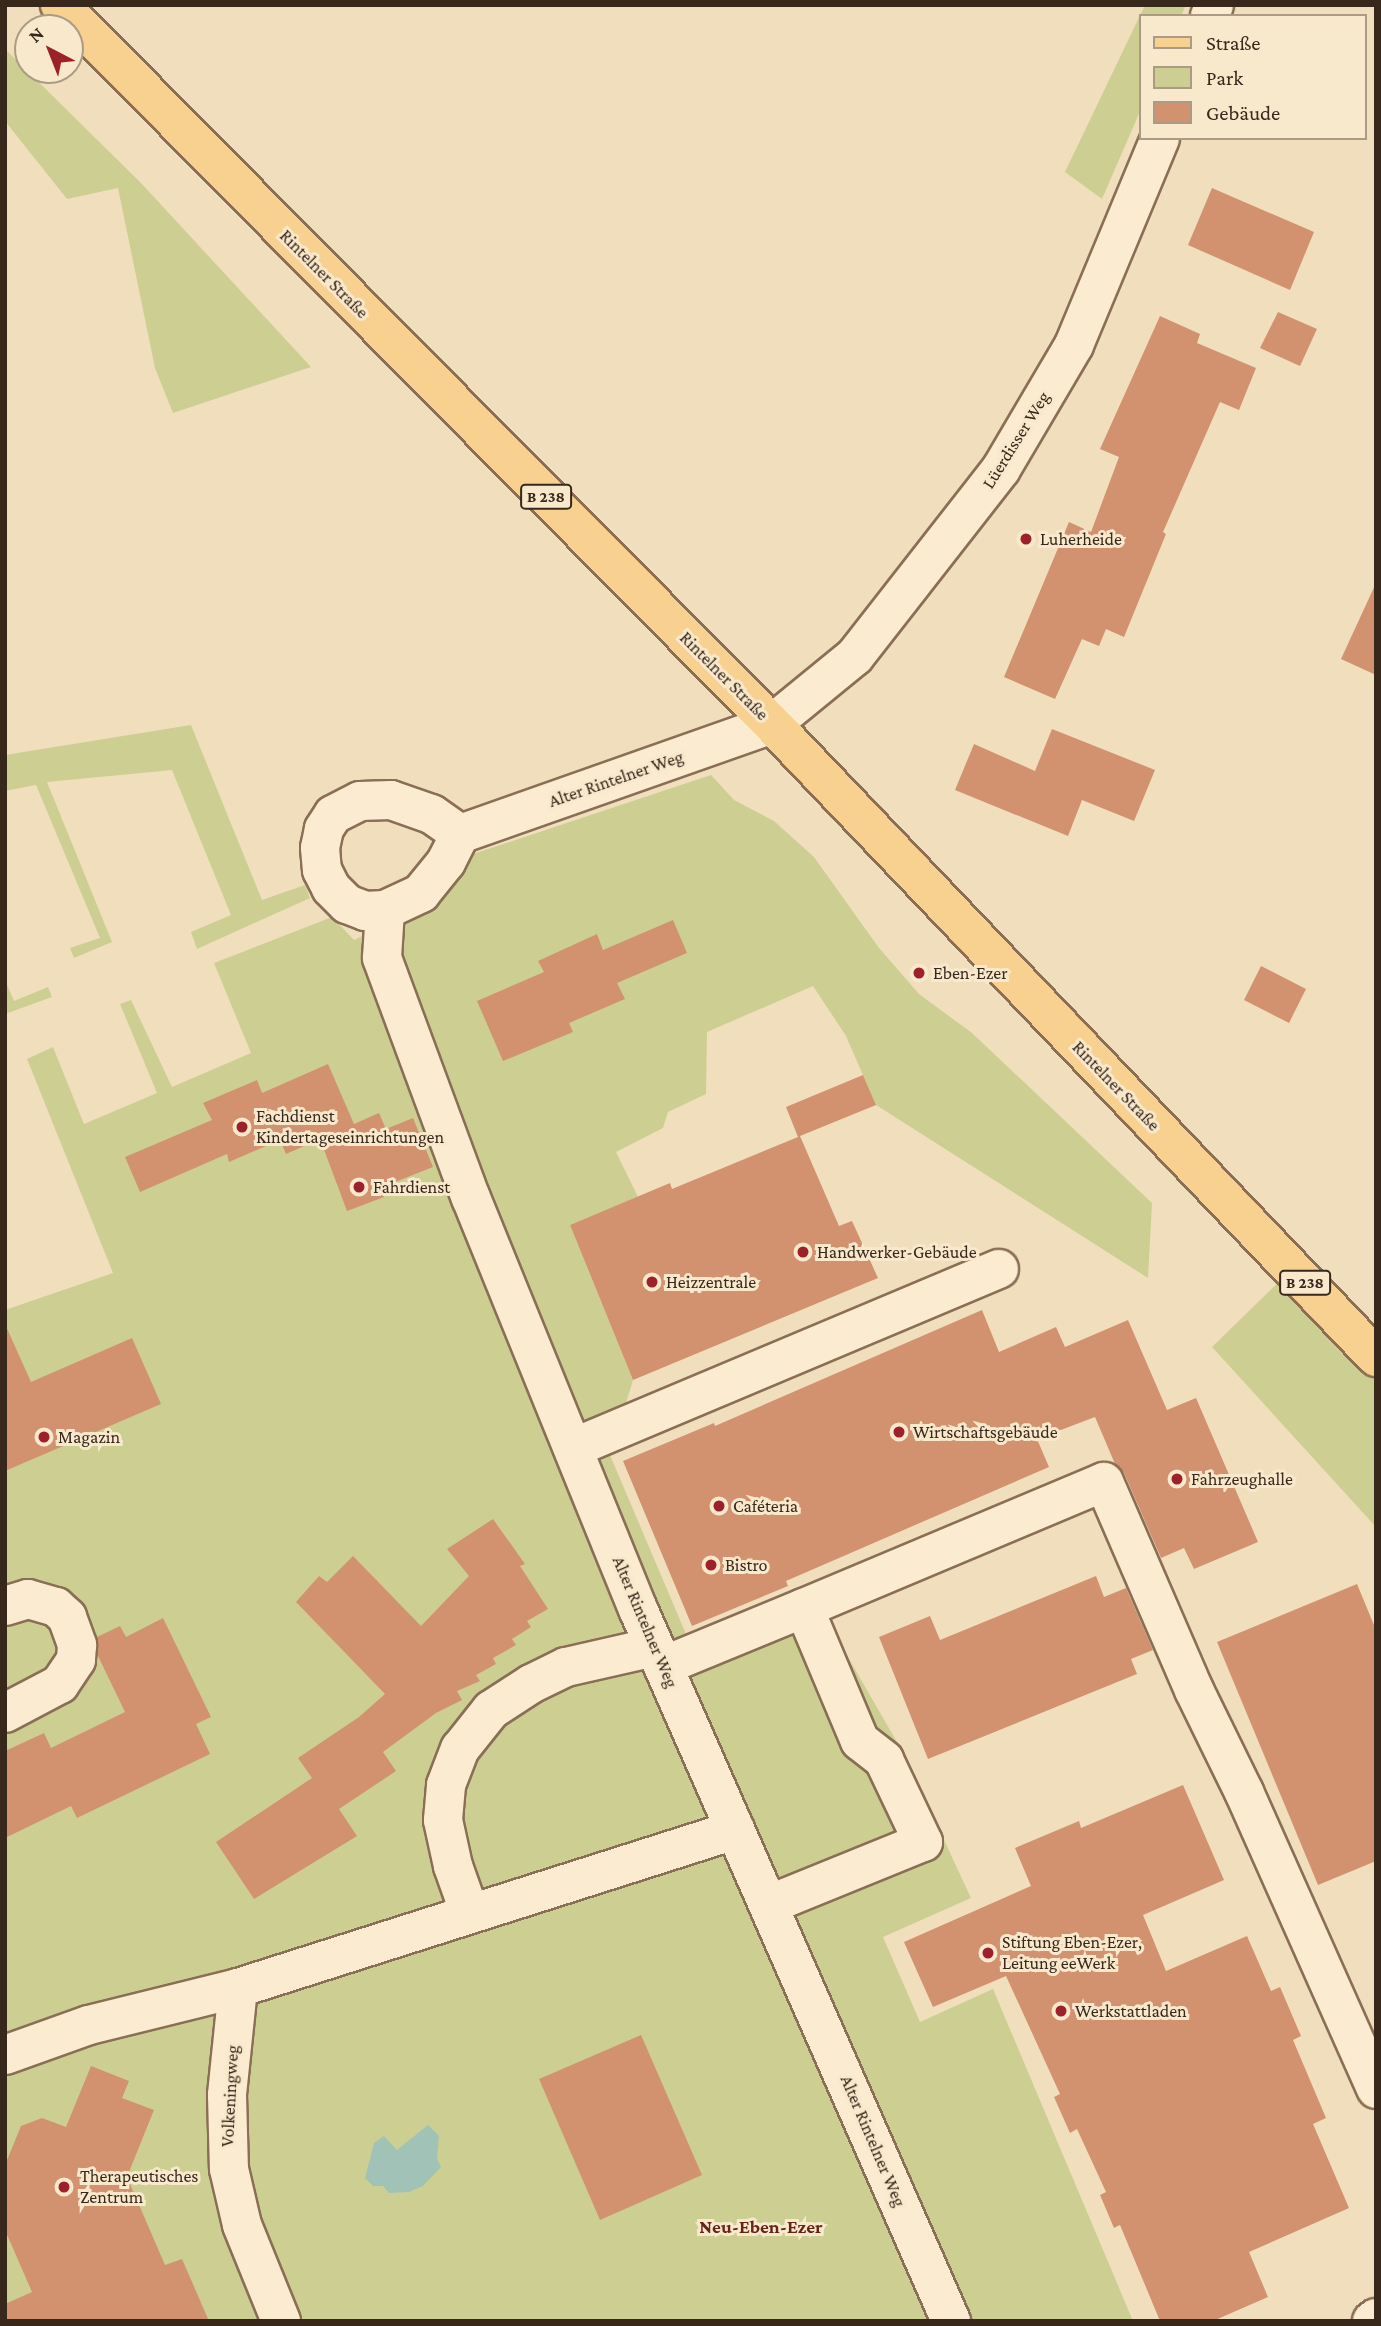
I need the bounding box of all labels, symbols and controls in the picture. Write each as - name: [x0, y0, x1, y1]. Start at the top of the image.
- north arrow: [14, 14, 84, 84]
- legend: [1140, 14, 1367, 140]
- text: N: [24, 22, 48, 47]
- text: Straße: [1206, 31, 1260, 55]
- text: Park: [1206, 66, 1243, 90]
- text: Gebäude: [1206, 101, 1280, 125]
- street label: Rintelner Straße: [275, 225, 373, 323]
- street label: Lüerdisser Weg: [978, 387, 1054, 493]
- road number: B 238: [520, 484, 572, 510]
- place label: Luherheide: [1040, 528, 1122, 550]
- marker: Luherheide: [1018, 531, 1034, 547]
- street label: Rintelner Straße: [675, 627, 773, 725]
- street label: Alter Rintelner Weg: [546, 746, 686, 812]
- place label: Eben-Ezer: [933, 962, 1008, 984]
- marker: Eben-Ezer: [911, 965, 927, 981]
- street label: Rintelner Straße: [1068, 1036, 1164, 1136]
- place label: Fachdienst Kindertageseinrichtungen: [256, 1106, 444, 1148]
- marker: Fachdienst Kindertageseinrichtungen: [234, 1119, 250, 1135]
- place label: Fahrdienst: [373, 1176, 450, 1198]
- marker: Fahrdienst: [351, 1179, 367, 1195]
- place label: Handwerker-Gebäude: [817, 1241, 977, 1263]
- marker: Handwerker-Gebäude: [795, 1244, 811, 1260]
- road number: B 238: [1279, 1270, 1331, 1296]
- place label: Heizzentrale: [666, 1271, 756, 1293]
- marker: Heizzentrale: [644, 1274, 660, 1290]
- place label: Wirtschaftsgebäude: [913, 1421, 1058, 1443]
- marker: Wirtschaftsgebäude: [891, 1424, 907, 1440]
- place label: Magazin: [58, 1426, 120, 1448]
- marker: Magazin: [36, 1429, 52, 1445]
- place label: Fahrzeughalle: [1191, 1468, 1293, 1490]
- marker: Fahrzeughalle: [1169, 1471, 1185, 1487]
- place label: Caféteria: [733, 1495, 798, 1517]
- marker: Caféteria: [711, 1498, 727, 1514]
- street label: Alter Rintelner Weg: [608, 1553, 682, 1691]
- place label: Bistro: [725, 1554, 768, 1576]
- marker: Bistro: [703, 1557, 719, 1573]
- place label: Stiftung Eben-Ezer, Leitung eeWerk: [1002, 1932, 1142, 1974]
- marker: Stiftung Eben-Ezer, Leitung eeWerk: [980, 1945, 996, 1961]
- place label: Werkstattladen: [1075, 2000, 1187, 2022]
- marker: Werkstattladen: [1053, 2003, 1069, 2019]
- street label: Volkeningweg: [217, 2045, 243, 2147]
- street label: Alter Rintelner Weg: [836, 2072, 910, 2210]
- place label: Therapeutisches Zentrum: [80, 2166, 198, 2208]
- marker: Therapeutisches Zentrum: [54, 2177, 74, 2197]
- district label: Neu-Eben-Ezer: [699, 2216, 823, 2238]

